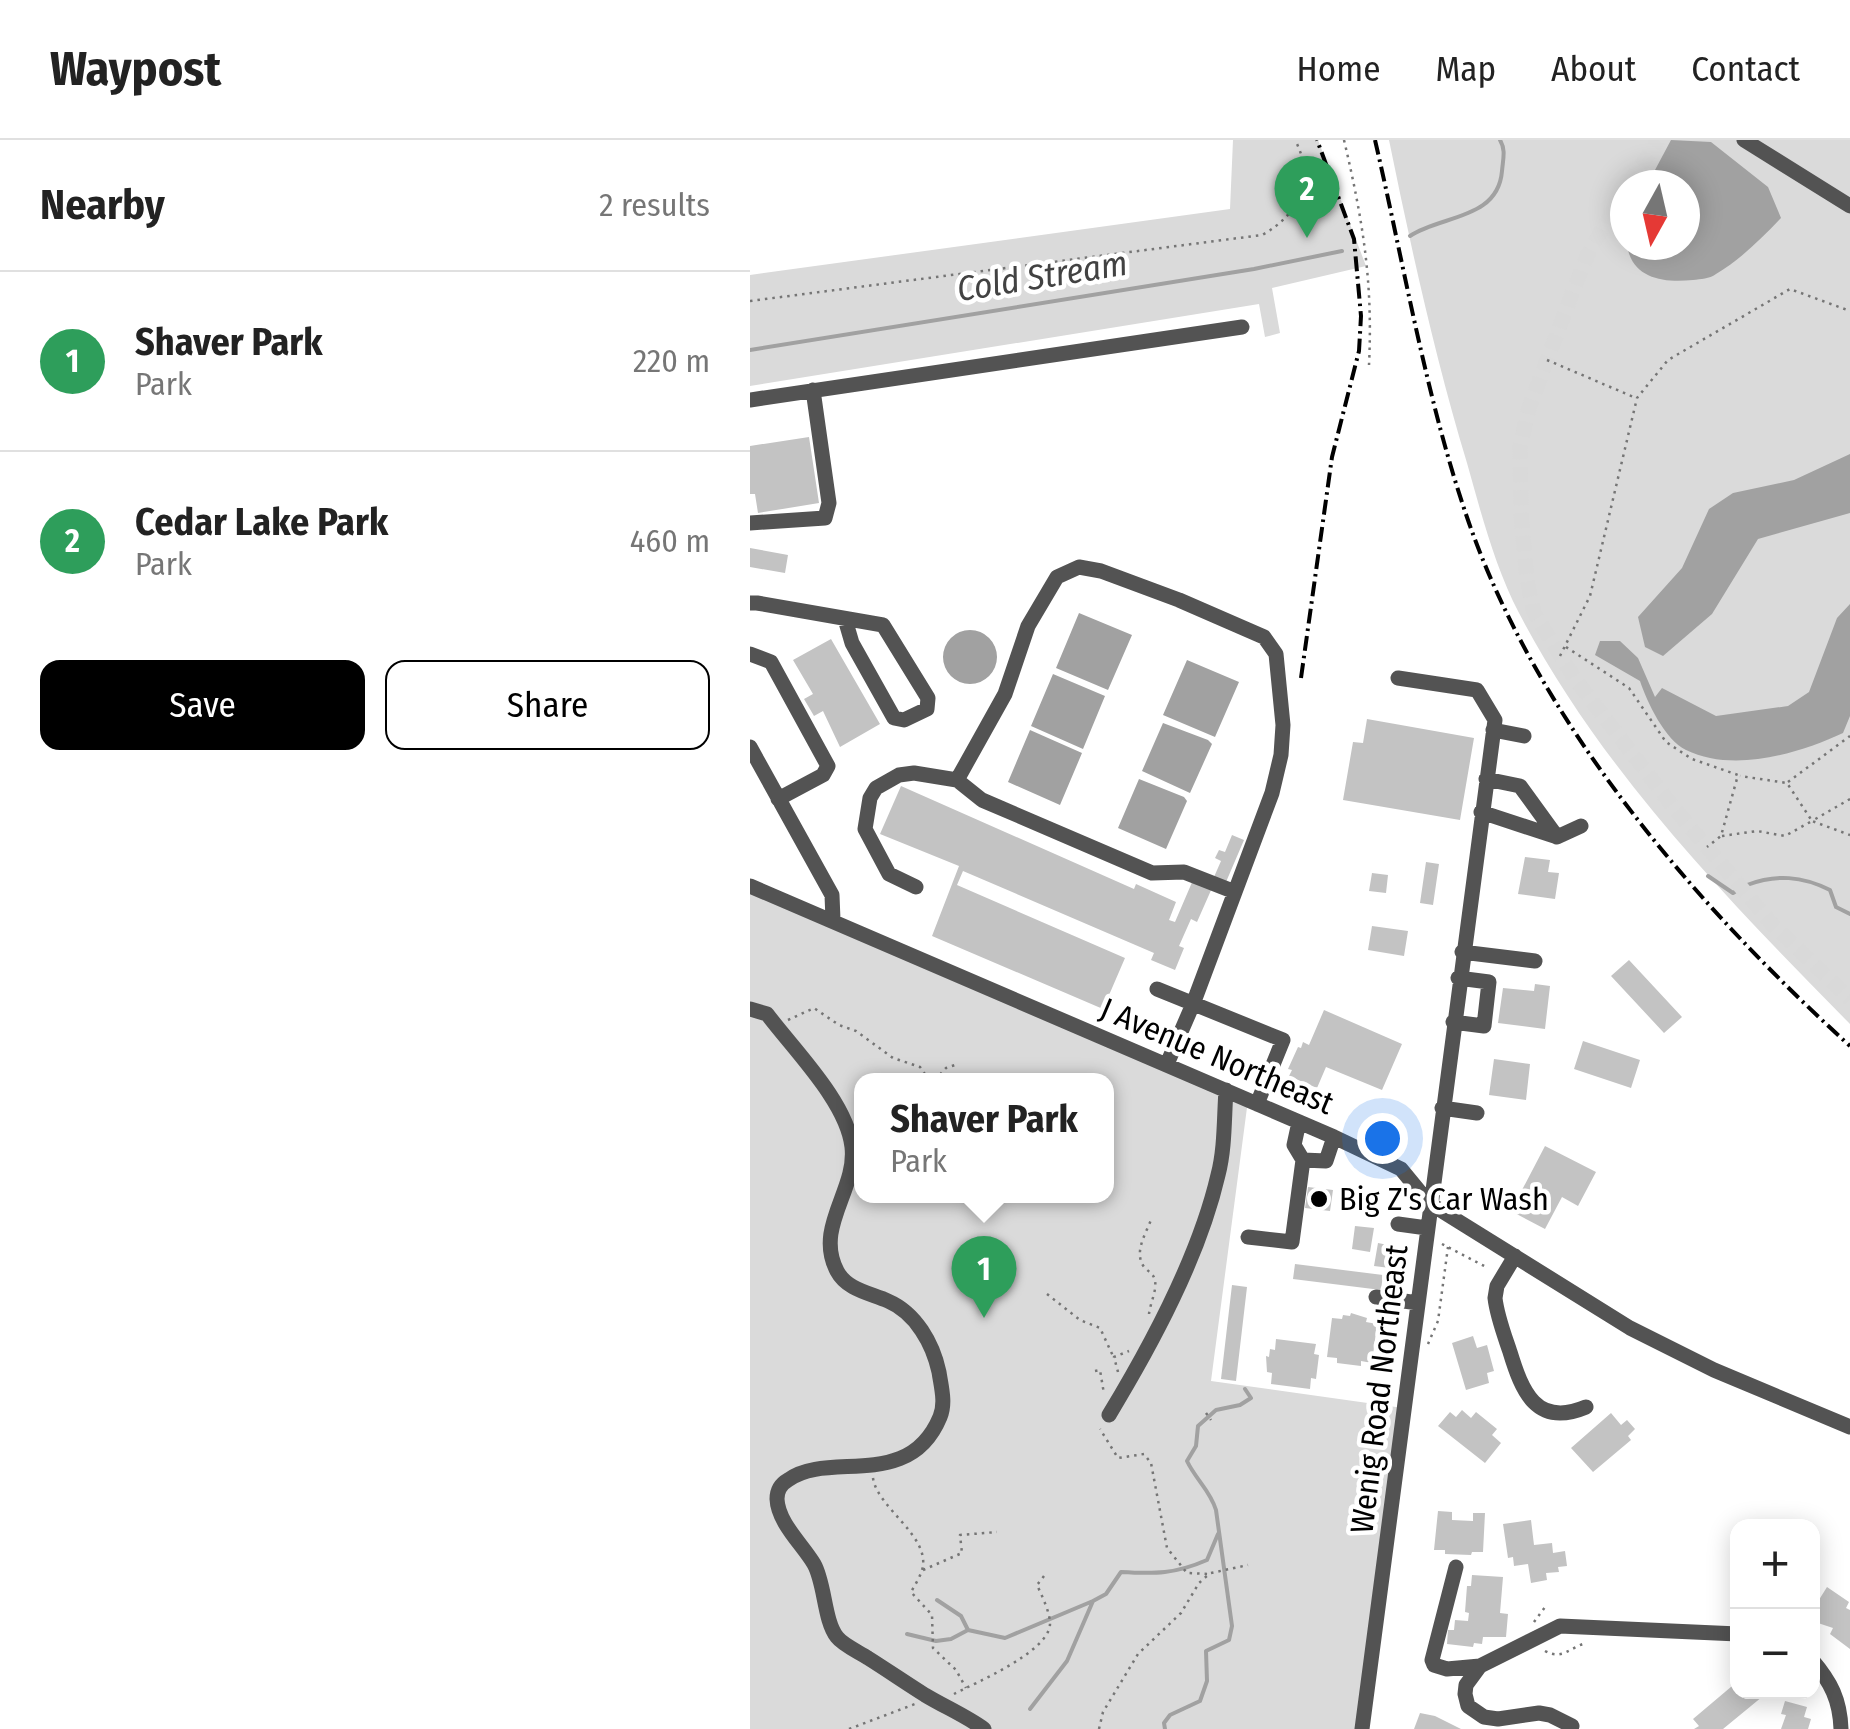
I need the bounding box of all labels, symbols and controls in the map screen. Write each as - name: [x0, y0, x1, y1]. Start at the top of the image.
- text: Waypost: [50, 40, 221, 98]
- text: Home: [1297, 48, 1380, 90]
- text: Map: [1435, 48, 1496, 90]
- text: About: [1551, 48, 1636, 90]
- text: Contact: [1691, 48, 1800, 90]
- pin: 2: [1274, 156, 1340, 238]
- north arrow: [1610, 170, 1700, 260]
- text: Nearby: [40, 180, 165, 230]
- text: 2 results: [599, 186, 710, 224]
- water label: Cold Stream: [954, 242, 1130, 310]
- text: Shaver Park: [135, 319, 323, 365]
- text: 1: [66, 342, 79, 380]
- text: 220 m: [633, 342, 710, 380]
- text: Park: [135, 365, 192, 403]
- text: Cedar Lake Park: [135, 499, 388, 545]
- text: 2: [65, 522, 80, 560]
- text: 460 m: [630, 522, 710, 560]
- text: Park: [135, 545, 192, 583]
- button: Save: [40, 660, 365, 750]
- button: Share: [385, 660, 710, 750]
- street label: J Avenue Northeast: [1095, 990, 1340, 1122]
- popup: [854, 1073, 1114, 1203]
- text: Shaver Park: [890, 1096, 1078, 1142]
- your location: [1357, 1113, 1408, 1164]
- text: Park: [890, 1142, 947, 1180]
- place label: Big Z's Car Wash: [1339, 1180, 1549, 1218]
- marker: Big Z's Car Wash: [1308, 1188, 1330, 1210]
- pin: 1: [952, 1236, 1016, 1318]
- street label: Wenig Road Northeast: [1342, 1242, 1416, 1536]
- map controls: [1730, 1519, 1820, 1699]
- button: +: [1730, 1519, 1820, 1609]
- button: −: [1730, 1609, 1820, 1699]

